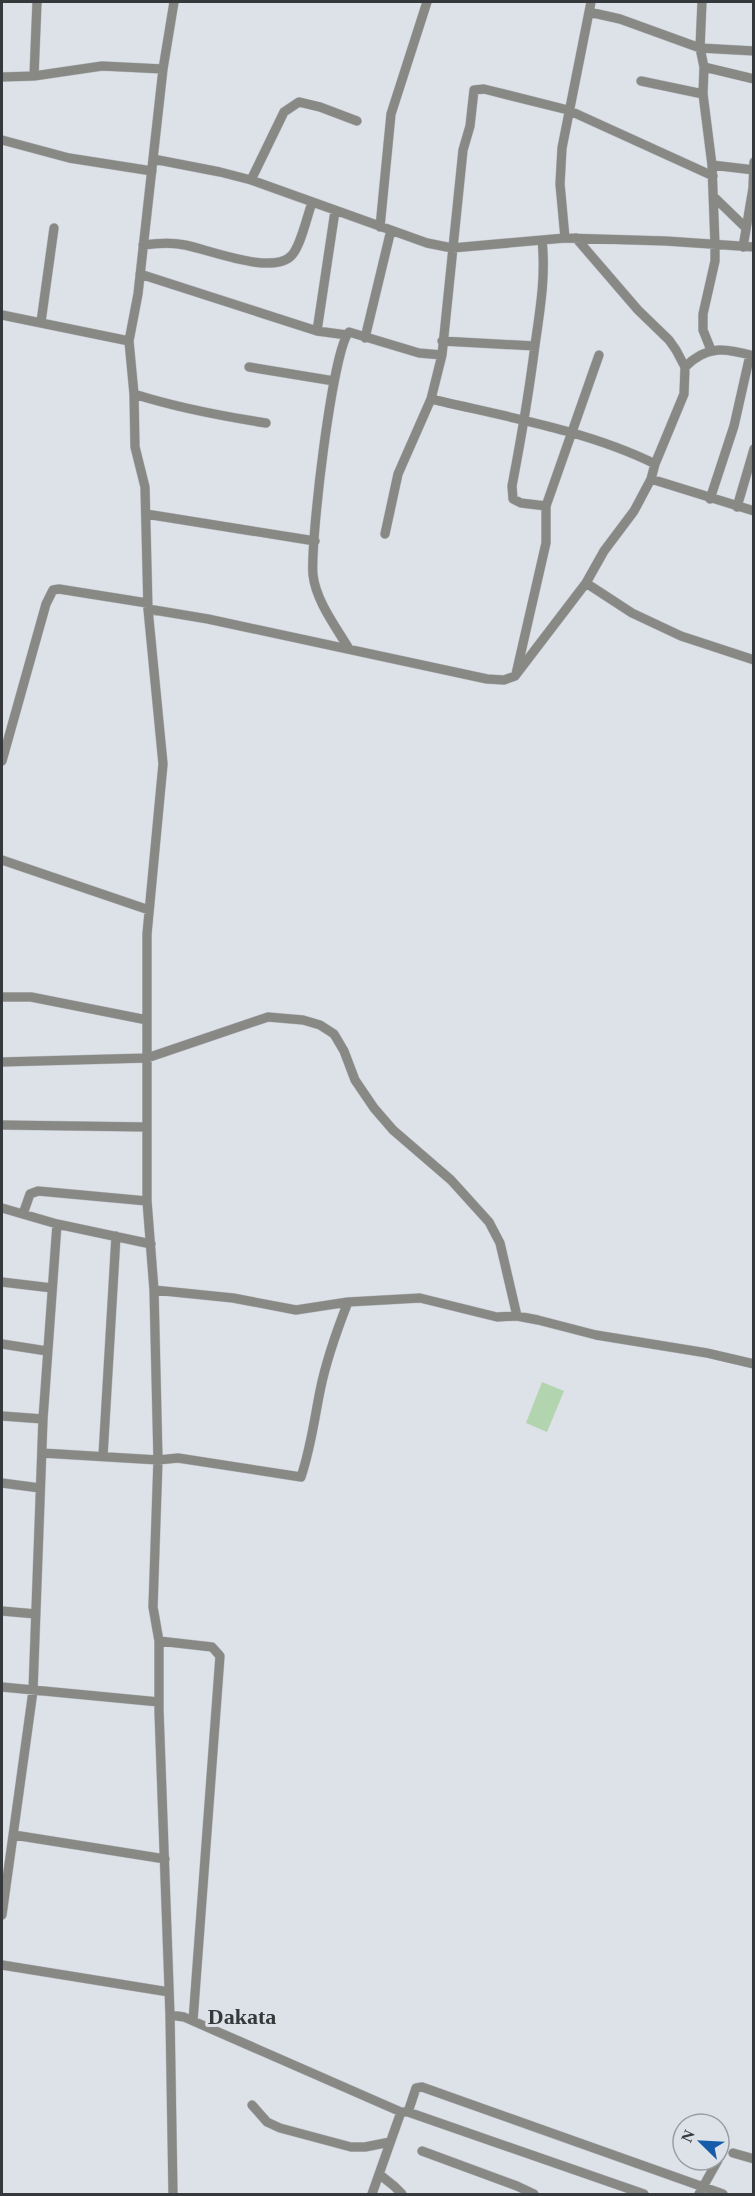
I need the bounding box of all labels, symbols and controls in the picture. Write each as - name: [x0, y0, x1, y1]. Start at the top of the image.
- district label: Dakata: [208, 2004, 276, 2029]
- north arrow: [671, 2112, 731, 2172]
- text: N: [678, 2127, 698, 2145]

